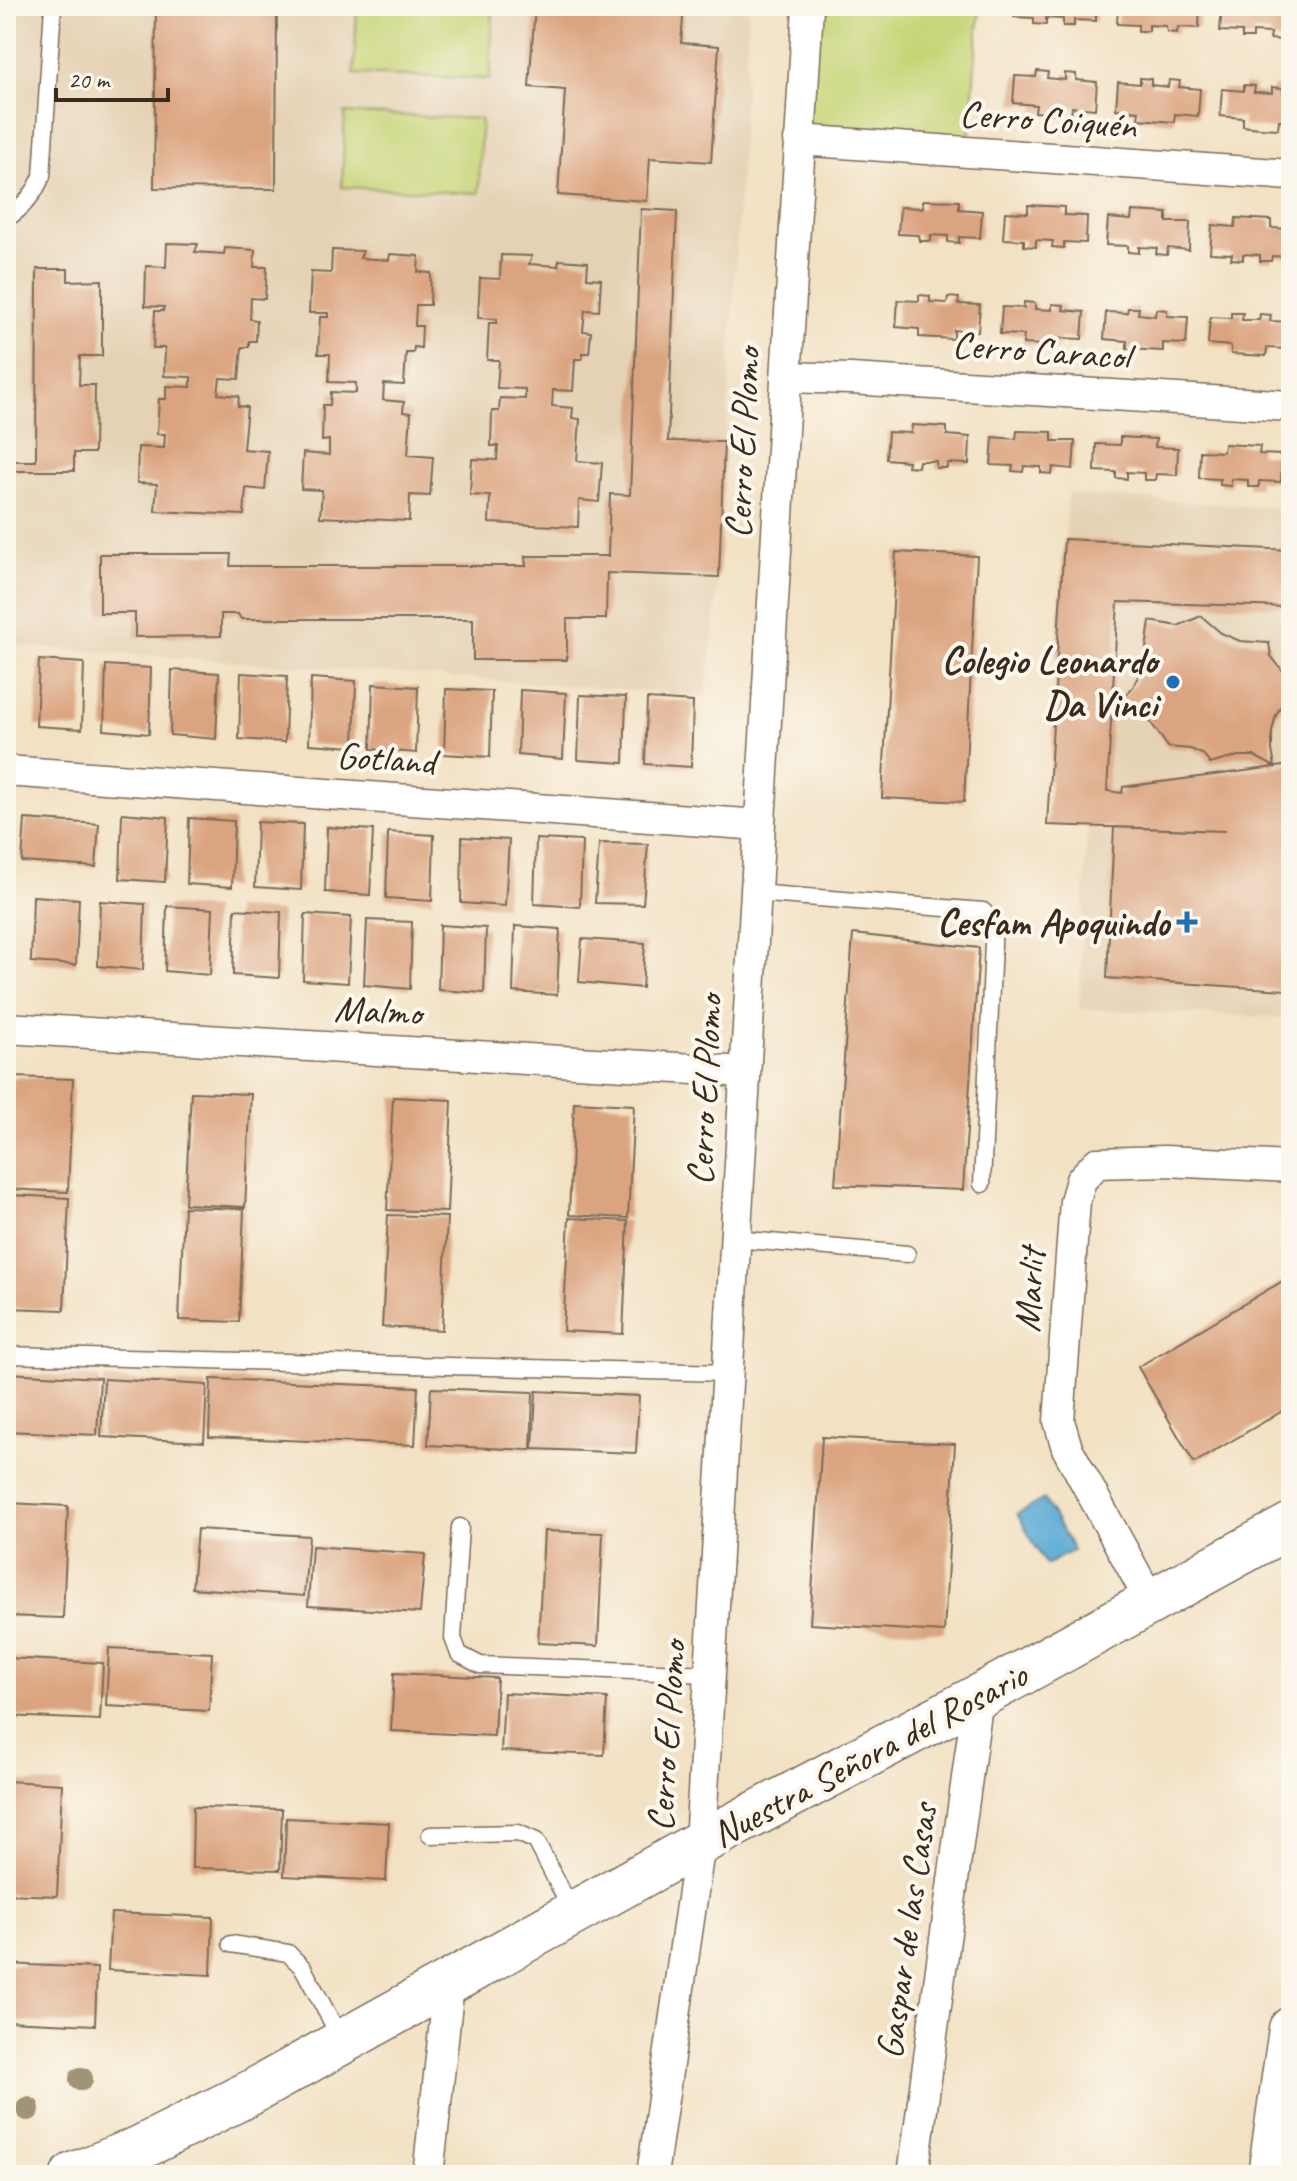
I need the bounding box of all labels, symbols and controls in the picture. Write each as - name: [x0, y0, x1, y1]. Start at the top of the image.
- scale bar: [56, 52, 168, 102]
- text: 20 m: [68, 65, 111, 95]
- street label: Cerro Coiquén: [958, 90, 1140, 149]
- street label: Cerro Caracol: [951, 321, 1138, 381]
- street label: Cerro El Plomo: [714, 343, 771, 539]
- place label: Colegio Leonardo Da Vinci: [942, 637, 1162, 728]
- marker: Colegio Leonardo Da Vinci: [1164, 673, 1182, 691]
- street label: Gotland: [335, 732, 443, 786]
- place label: Cesfam Apoquindo: [937, 899, 1171, 946]
- marker: Cesfam Apoquindo: [1176, 911, 1198, 933]
- street label: Malmo: [333, 985, 426, 1036]
- street label: Cerro El Plomo: [676, 990, 733, 1186]
- street label: Marlit: [1003, 1241, 1056, 1333]
- street label: Cerro El Plomo: [636, 1636, 697, 1833]
- street label: Nuestra Señora del Rosario: [703, 1650, 1037, 1857]
- street label: Gaspar de las Casas: [865, 1798, 948, 2062]

